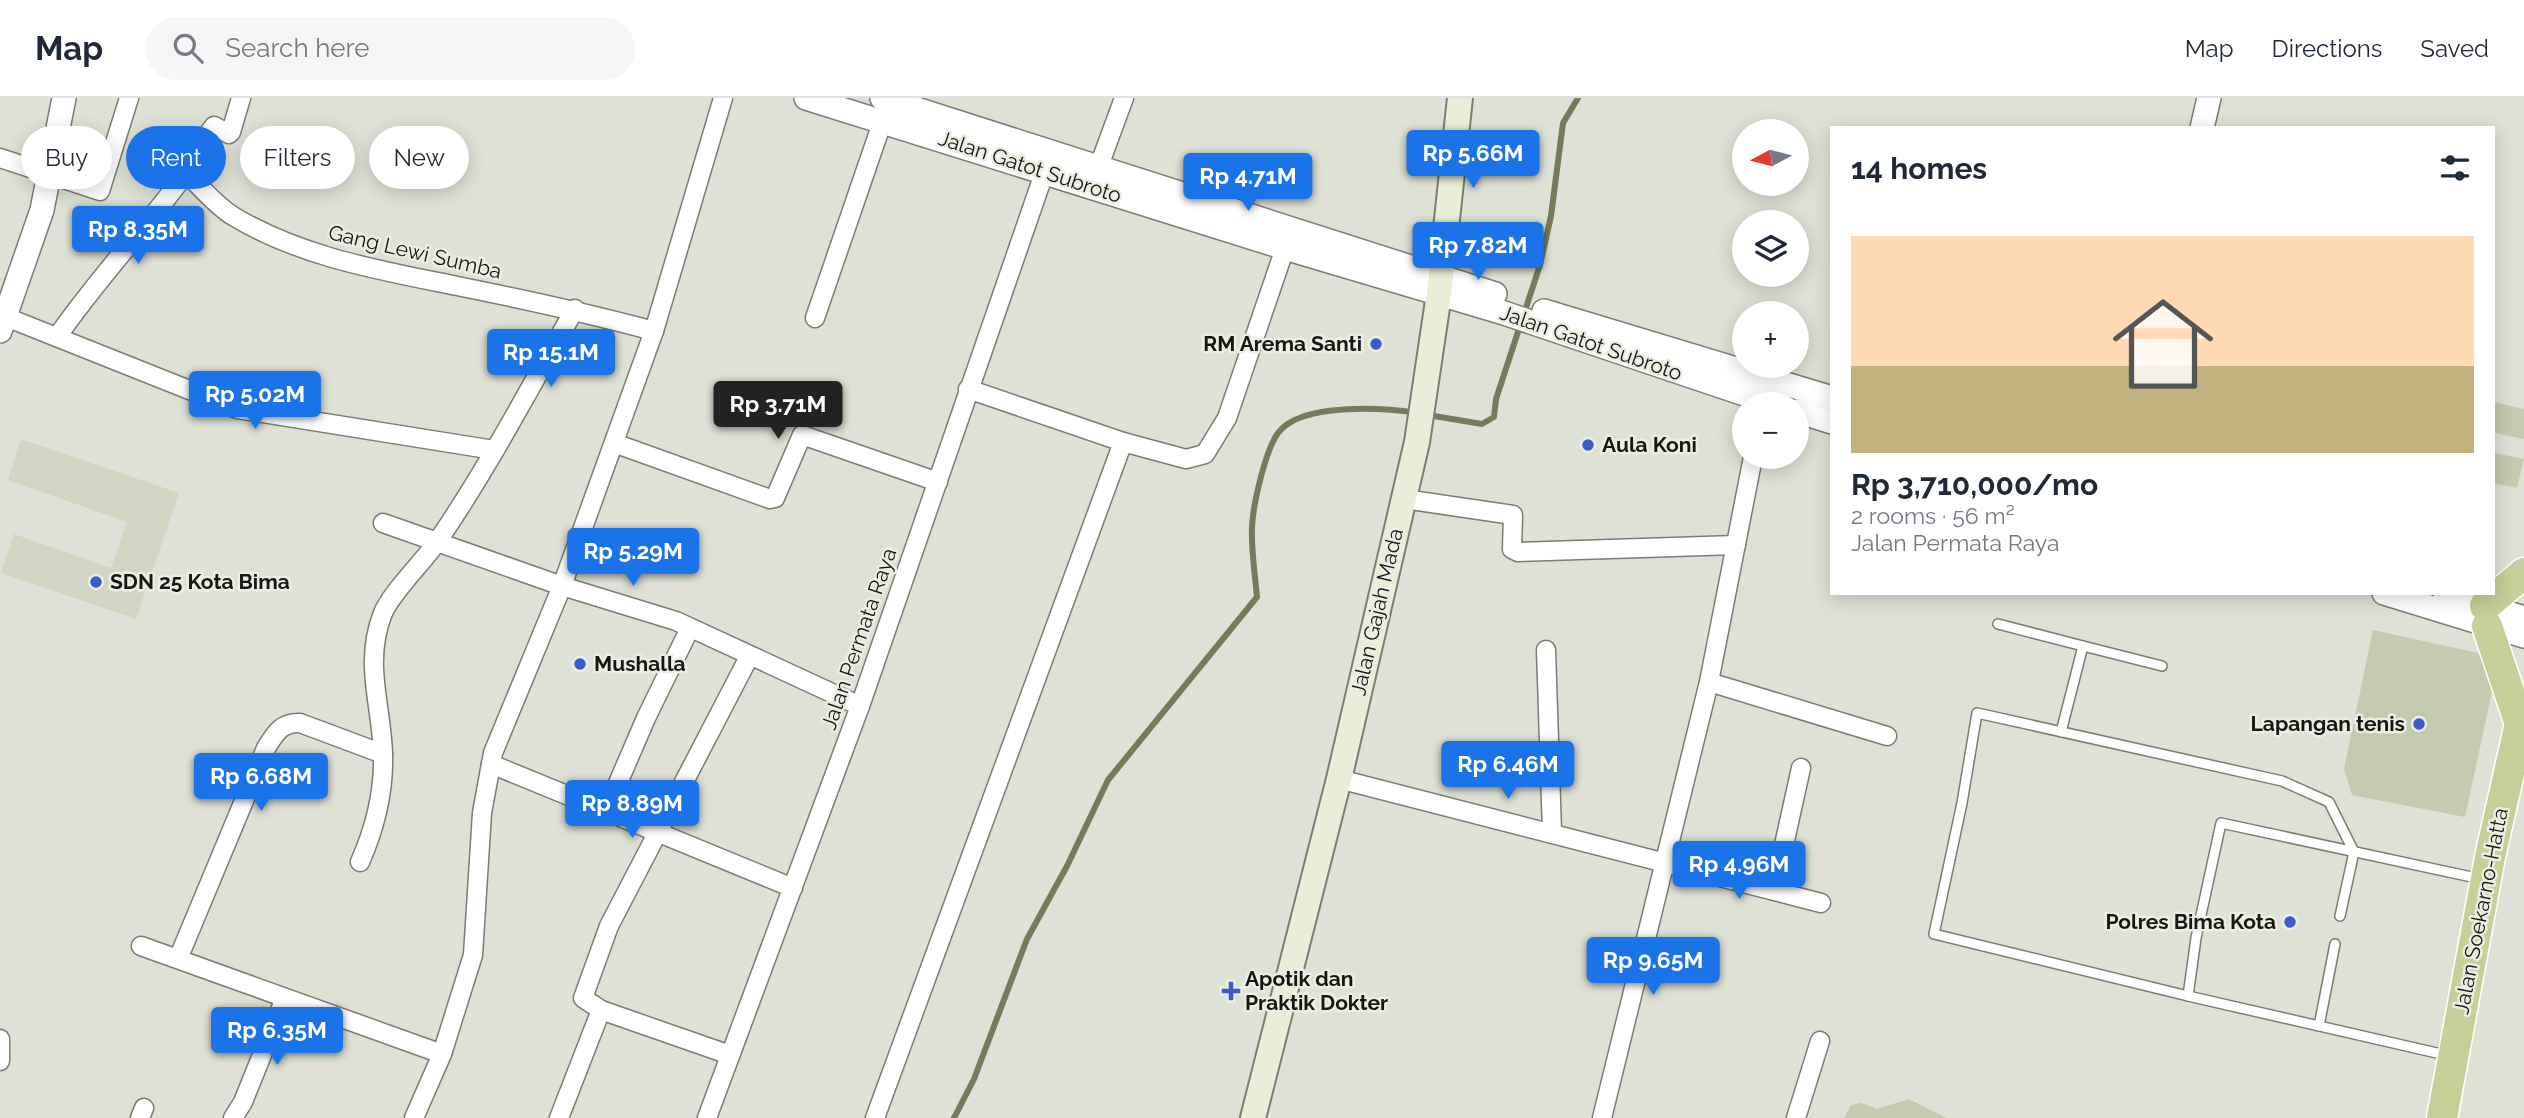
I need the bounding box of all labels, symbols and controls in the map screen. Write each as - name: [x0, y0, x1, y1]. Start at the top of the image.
- search box: [145, 17, 635, 80]
- text: Map: [35, 29, 103, 68]
- icon: search: [169, 29, 207, 67]
- text: Search here: [225, 33, 370, 63]
- text: Map: [2185, 34, 2234, 63]
- text: Directions: [2272, 34, 2382, 63]
- text: Saved: [2420, 34, 2489, 63]
- north arrow: [1732, 119, 1810, 196]
- map controls: [1732, 119, 1809, 469]
- street label: Jalan Gatot Subroto: [935, 125, 1125, 208]
- chip: Buy: [21, 126, 112, 189]
- chip: Rent: [126, 126, 226, 189]
- chip: Filters: [240, 126, 355, 189]
- chip: New: [369, 126, 469, 189]
- pin: Rp 5.66M: [1401, 130, 1545, 190]
- text: Rp 5.66M: [1422, 139, 1524, 166]
- icon: filters: [2436, 149, 2474, 187]
- text: 14 homes: [1851, 151, 1987, 186]
- pin: Rp 4.71M: [1176, 153, 1320, 213]
- text: Rp 4.71M: [1199, 162, 1297, 189]
- pin: Rp 8.35M: [66, 206, 210, 266]
- button: layers: [1732, 210, 1809, 287]
- text: Rp 8.35M: [88, 215, 188, 242]
- street label: Gang Lewi Sumba: [326, 219, 504, 284]
- pin: Rp 7.82M: [1406, 222, 1550, 282]
- text: Rp 7.82M: [1429, 231, 1527, 258]
- icon: home: [2100, 281, 2226, 407]
- street label: Jalan Gatot Subroto: [1497, 300, 1686, 385]
- button: +: [1732, 301, 1809, 378]
- pin: Rp 15.1M: [479, 330, 623, 389]
- place label: RM Arema Santi: [1203, 331, 1362, 356]
- marker: RM Arema Santi: [1368, 336, 1384, 352]
- text: Rp 15.1M: [503, 338, 599, 365]
- pin: Rp 5.02M: [183, 372, 327, 431]
- text: Rp 5.02M: [205, 380, 305, 407]
- pin: Rp 3.71M: [706, 382, 850, 441]
- text: Rp 3.71M: [730, 390, 827, 417]
- button: −: [1732, 392, 1809, 469]
- place label: Aula Koni: [1602, 432, 1697, 457]
- marker: Aula Koni: [1580, 437, 1596, 453]
- text: Rp 3,710,000/mo: [1851, 467, 2098, 502]
- text: 2 rooms · 56 m²: [1851, 502, 2015, 529]
- street label: Jalan Gajah Mada: [1345, 526, 1408, 698]
- pin: Rp 5.29M: [561, 528, 705, 588]
- text: Jalan Permata Raya: [1851, 529, 2060, 556]
- text: Rp 5.29M: [583, 537, 683, 564]
- street label: Jalan Permata Raya: [816, 545, 901, 733]
- place label: SDN 25 Kota Bima: [110, 569, 290, 594]
- marker: SDN 25 Kota Bima: [88, 574, 104, 590]
- place label: Mushalla: [594, 651, 686, 676]
- marker: Mushalla: [572, 656, 588, 672]
- place label: Lapangan tenis: [2251, 711, 2405, 736]
- marker: Lapangan tenis: [2411, 716, 2427, 732]
- pin: Rp 6.46M: [1436, 742, 1580, 801]
- text: Rp 6.46M: [1457, 750, 1559, 777]
- pin: Rp 6.68M: [189, 754, 333, 813]
- text: Rp 6.68M: [210, 762, 312, 789]
- pin: Rp 8.89M: [560, 780, 704, 840]
- text: Rp 8.89M: [581, 789, 683, 816]
- street label: Jalan Soekarno-Hatta: [2448, 806, 2513, 1016]
- pin: Rp 4.96M: [1667, 842, 1811, 901]
- text: Rp 4.96M: [1689, 850, 1790, 877]
- place label: Polres Bima Kota: [2105, 909, 2276, 934]
- marker: Polres Bima Kota: [2282, 914, 2298, 930]
- pin: Rp 9.65M: [1581, 937, 1725, 997]
- text: Rp 9.65M: [1603, 946, 1703, 973]
- place label: Apotik dan Praktik Dokter: [1245, 966, 1388, 1015]
- marker: Apotik dan Praktik Dokter: [1223, 983, 1239, 999]
- pin: Rp 6.35M: [205, 1007, 349, 1067]
- text: Rp 6.35M: [227, 1016, 327, 1043]

